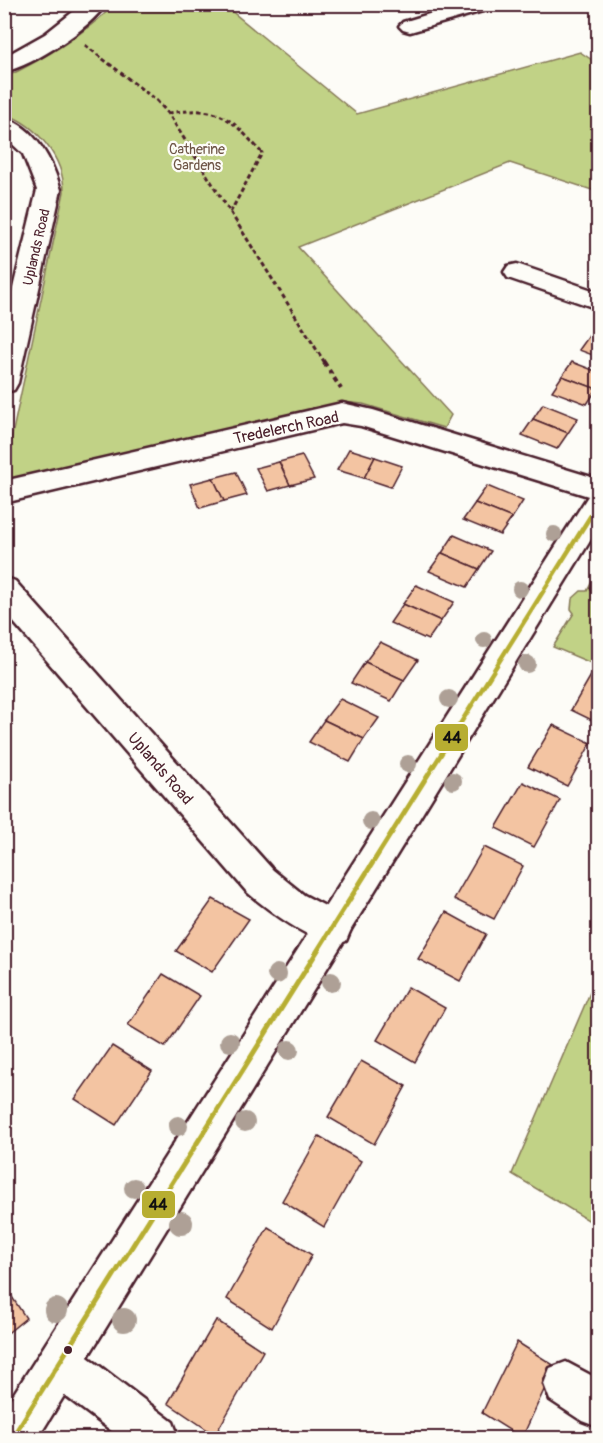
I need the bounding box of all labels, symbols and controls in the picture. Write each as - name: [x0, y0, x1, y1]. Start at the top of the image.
- park label: Catherine Gardens: [169, 141, 225, 174]
- street label: Uplands Road: [19, 207, 54, 287]
- street label: Tredelerch Road: [232, 407, 341, 449]
- line badge: 44: [434, 723, 469, 752]
- street label: Uplands Road: [123, 728, 197, 809]
- text: 44: [443, 728, 462, 748]
- line badge: 44: [141, 1190, 176, 1219]
- text: 44: [149, 1195, 168, 1215]
- unlabelled marker: [62, 1344, 74, 1356]

